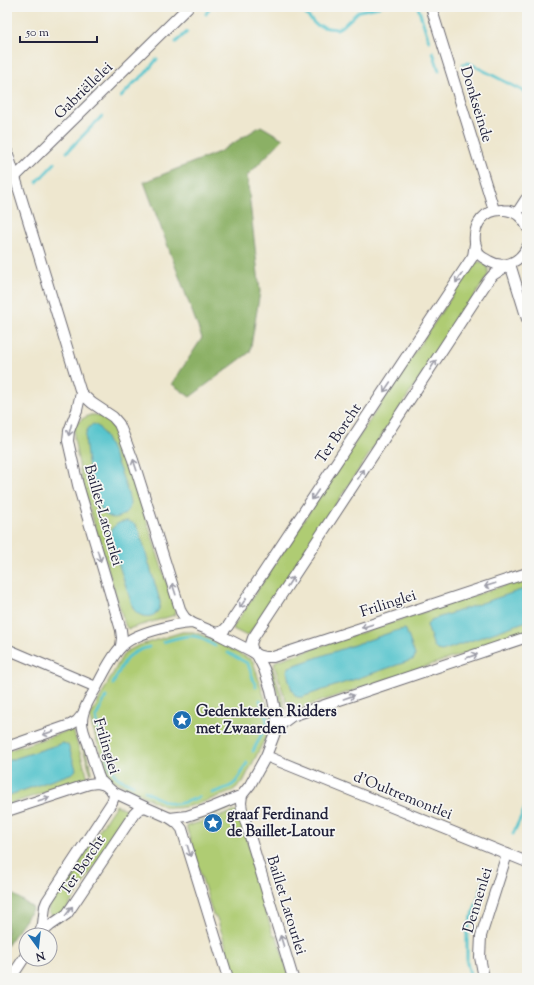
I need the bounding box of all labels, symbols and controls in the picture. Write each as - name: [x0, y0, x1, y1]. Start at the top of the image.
- scale bar: [20, 18, 97, 44]
- text: 50 m: [25, 24, 49, 42]
- street label: Gabriëllelei: [50, 58, 118, 124]
- street label: Donkseinde: [454, 64, 497, 145]
- one-way arrow: [455, 272, 463, 283]
- one-way arrow: [429, 360, 437, 371]
- one-way arrow: [383, 381, 391, 392]
- street label: Ter Borcht: [311, 399, 367, 468]
- one-way arrow: [66, 423, 74, 436]
- one-way arrow: [131, 459, 138, 472]
- street label: Baillet-Latourlei: [78, 462, 127, 569]
- one-way arrow: [357, 468, 365, 479]
- one-way arrow: [311, 489, 319, 500]
- one-way arrow: [96, 549, 103, 562]
- one-way arrow: [286, 576, 294, 588]
- one-way arrow: [484, 582, 497, 589]
- one-way arrow: [170, 583, 177, 596]
- street label: Frilinglei: [358, 586, 419, 623]
- one-way arrow: [239, 598, 248, 609]
- one-way arrow: [360, 623, 373, 630]
- one-way arrow: [466, 652, 479, 659]
- one-way arrow: [342, 693, 355, 700]
- place label: Gedenkteken Ridders met Zwaarden: [196, 702, 337, 740]
- place icon: Gedenkteken Ridders met Zwaarden: [171, 709, 193, 731]
- street label: Frilinglei: [87, 716, 124, 777]
- one-way arrow: [43, 729, 55, 737]
- street label: d'Oultremontlei: [350, 767, 455, 826]
- one-way arrow: [38, 794, 50, 802]
- place label: graaf Ferdinand de Baillet-Latour: [227, 805, 335, 843]
- place icon: graaf Ferdinand de Baillet-Latour: [202, 812, 224, 834]
- street label: Ter Borcht: [55, 831, 111, 900]
- one-way arrow: [186, 844, 193, 857]
- street label: Baillet Latourlei: [261, 853, 311, 958]
- street label: Dennenlei: [459, 865, 498, 936]
- one-way arrow: [65, 905, 73, 916]
- north arrow: [18, 927, 58, 967]
- one-way arrow: [278, 934, 285, 947]
- text: N: [34, 947, 48, 965]

